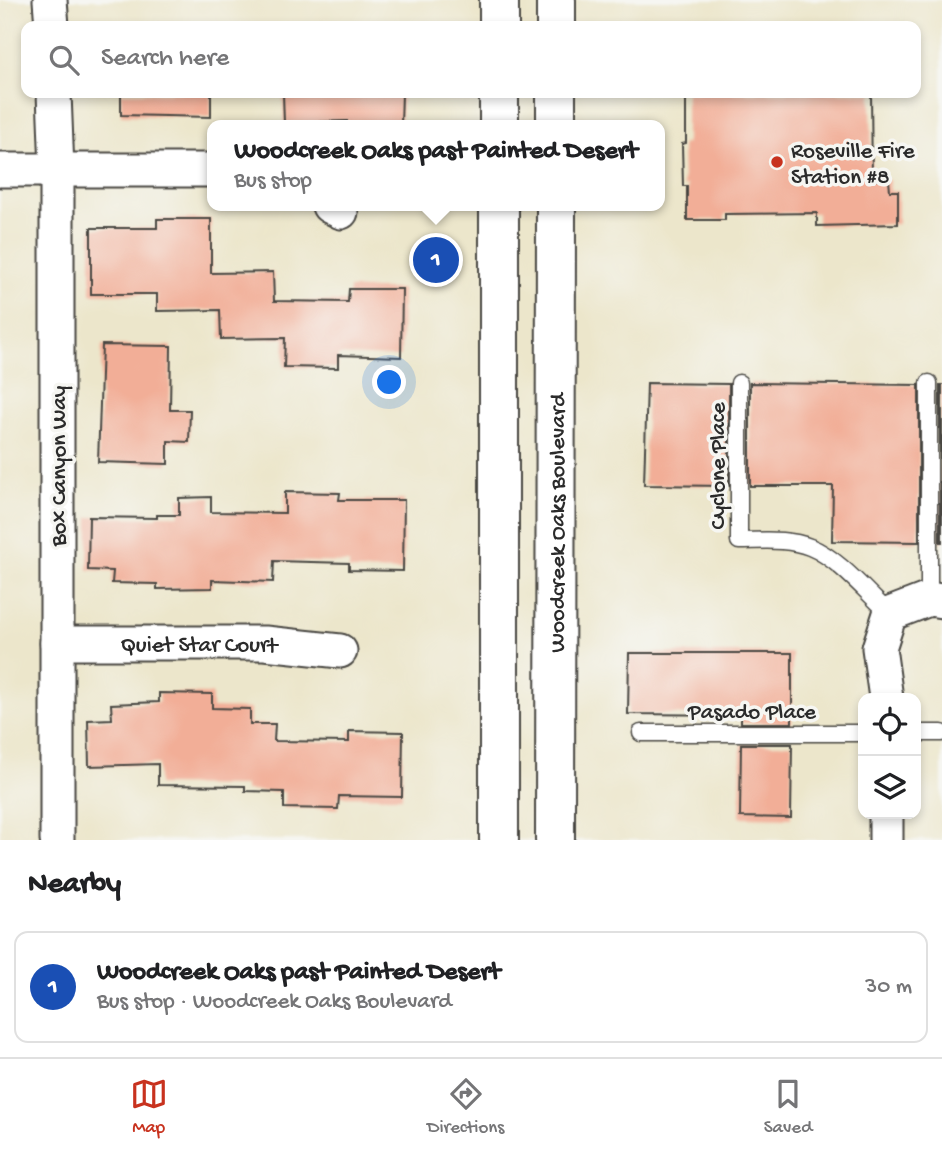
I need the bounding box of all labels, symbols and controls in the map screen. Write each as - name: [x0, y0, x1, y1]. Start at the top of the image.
- search box: [21, 21, 921, 98]
- icon: search: [45, 41, 83, 79]
- text: Search here: [101, 44, 229, 75]
- popup: [207, 120, 665, 211]
- text: Woodcreek Oaks past Painted Desert: [234, 137, 638, 168]
- place label: Roseville Fire Station #8: [791, 139, 916, 192]
- marker: Roseville Fire Station #8: [769, 154, 785, 170]
- text: Bus stop: [234, 168, 312, 195]
- pin: 1: [413, 234, 459, 286]
- your location: [372, 365, 406, 399]
- street label: Box Canyon Way: [47, 386, 74, 547]
- street label: Woodcreek Oaks Boulevard: [545, 392, 573, 653]
- street label: Cyclone Place: [706, 401, 733, 530]
- street label: Quiet Star Court: [120, 633, 280, 661]
- map controls: [858, 693, 921, 819]
- button: locate: [858, 693, 921, 756]
- street label: Pasado Place: [687, 700, 817, 727]
- button: layers: [858, 756, 921, 819]
- text: Nearby: [28, 868, 121, 903]
- text: Woodcreek Oaks past Painted Desert: [97, 958, 500, 989]
- text: 1: [48, 974, 58, 1001]
- text: 30 m: [865, 974, 912, 1001]
- text: Bus stop · Woodcreek Oaks Boulevard: [97, 989, 452, 1016]
- tab: Map: [130, 1075, 168, 1140]
- tab: Directions: [427, 1075, 504, 1140]
- tab: Saved: [764, 1075, 812, 1140]

